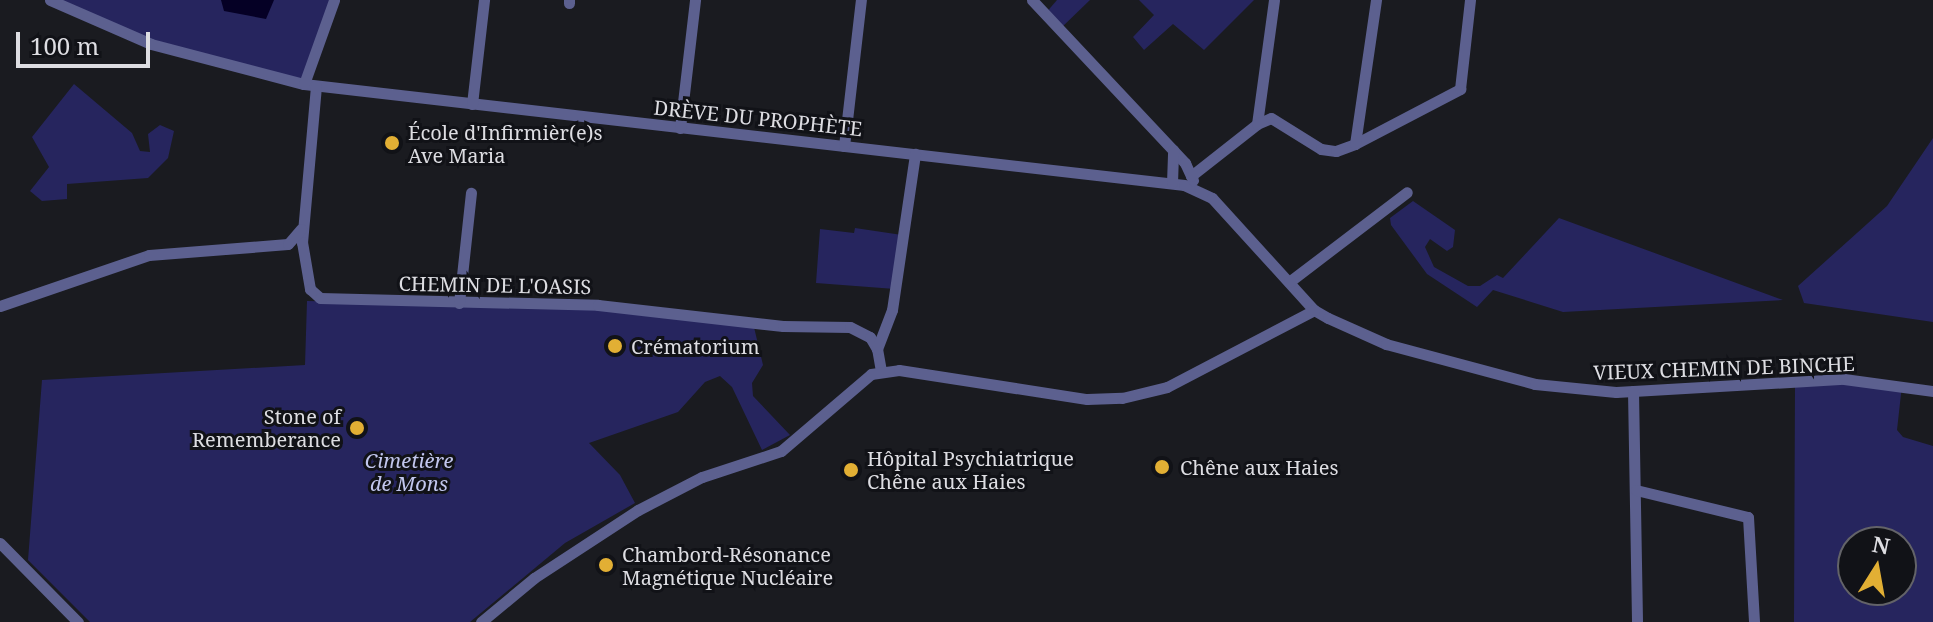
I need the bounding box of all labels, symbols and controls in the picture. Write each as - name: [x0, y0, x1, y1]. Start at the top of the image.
- scale bar: [20, 16, 154, 66]
- text: 100 m: [30, 29, 99, 62]
- street label: DRÈVE DU PROPHÈTE: [652, 95, 864, 141]
- place label: École d'Infirmièr(e)s Ave Maria: [408, 120, 603, 167]
- marker: École d'Infirmièr(e)s Ave Maria: [383, 134, 401, 152]
- street label: CHEMIN DE L'OASIS: [398, 271, 592, 299]
- place label: Crématorium: [631, 334, 760, 358]
- marker: Crématorium: [606, 337, 624, 355]
- street label: VIEUX CHEMIN DE BINCHE: [1593, 351, 1855, 385]
- place label: Stone of Rememberance: [192, 404, 341, 451]
- marker: Stone of Rememberance: [348, 419, 366, 437]
- place label: Hôpital Psychiatrique Chêne aux Haies: [867, 446, 1074, 493]
- park label: Cimetière de Mons: [365, 449, 453, 496]
- place label: Chêne aux Haies: [1180, 455, 1338, 479]
- marker: Chêne aux Haies: [1151, 456, 1173, 478]
- marker: Hôpital Psychiatrique Chêne aux Haies: [842, 461, 860, 479]
- north arrow: [1837, 526, 1917, 606]
- text: N: [1870, 528, 1893, 561]
- place label: Chambord-Résonance Magnétique Nucléaire: [622, 542, 833, 589]
- marker: Chambord-Résonance Magnétique Nucléaire: [597, 556, 615, 574]

